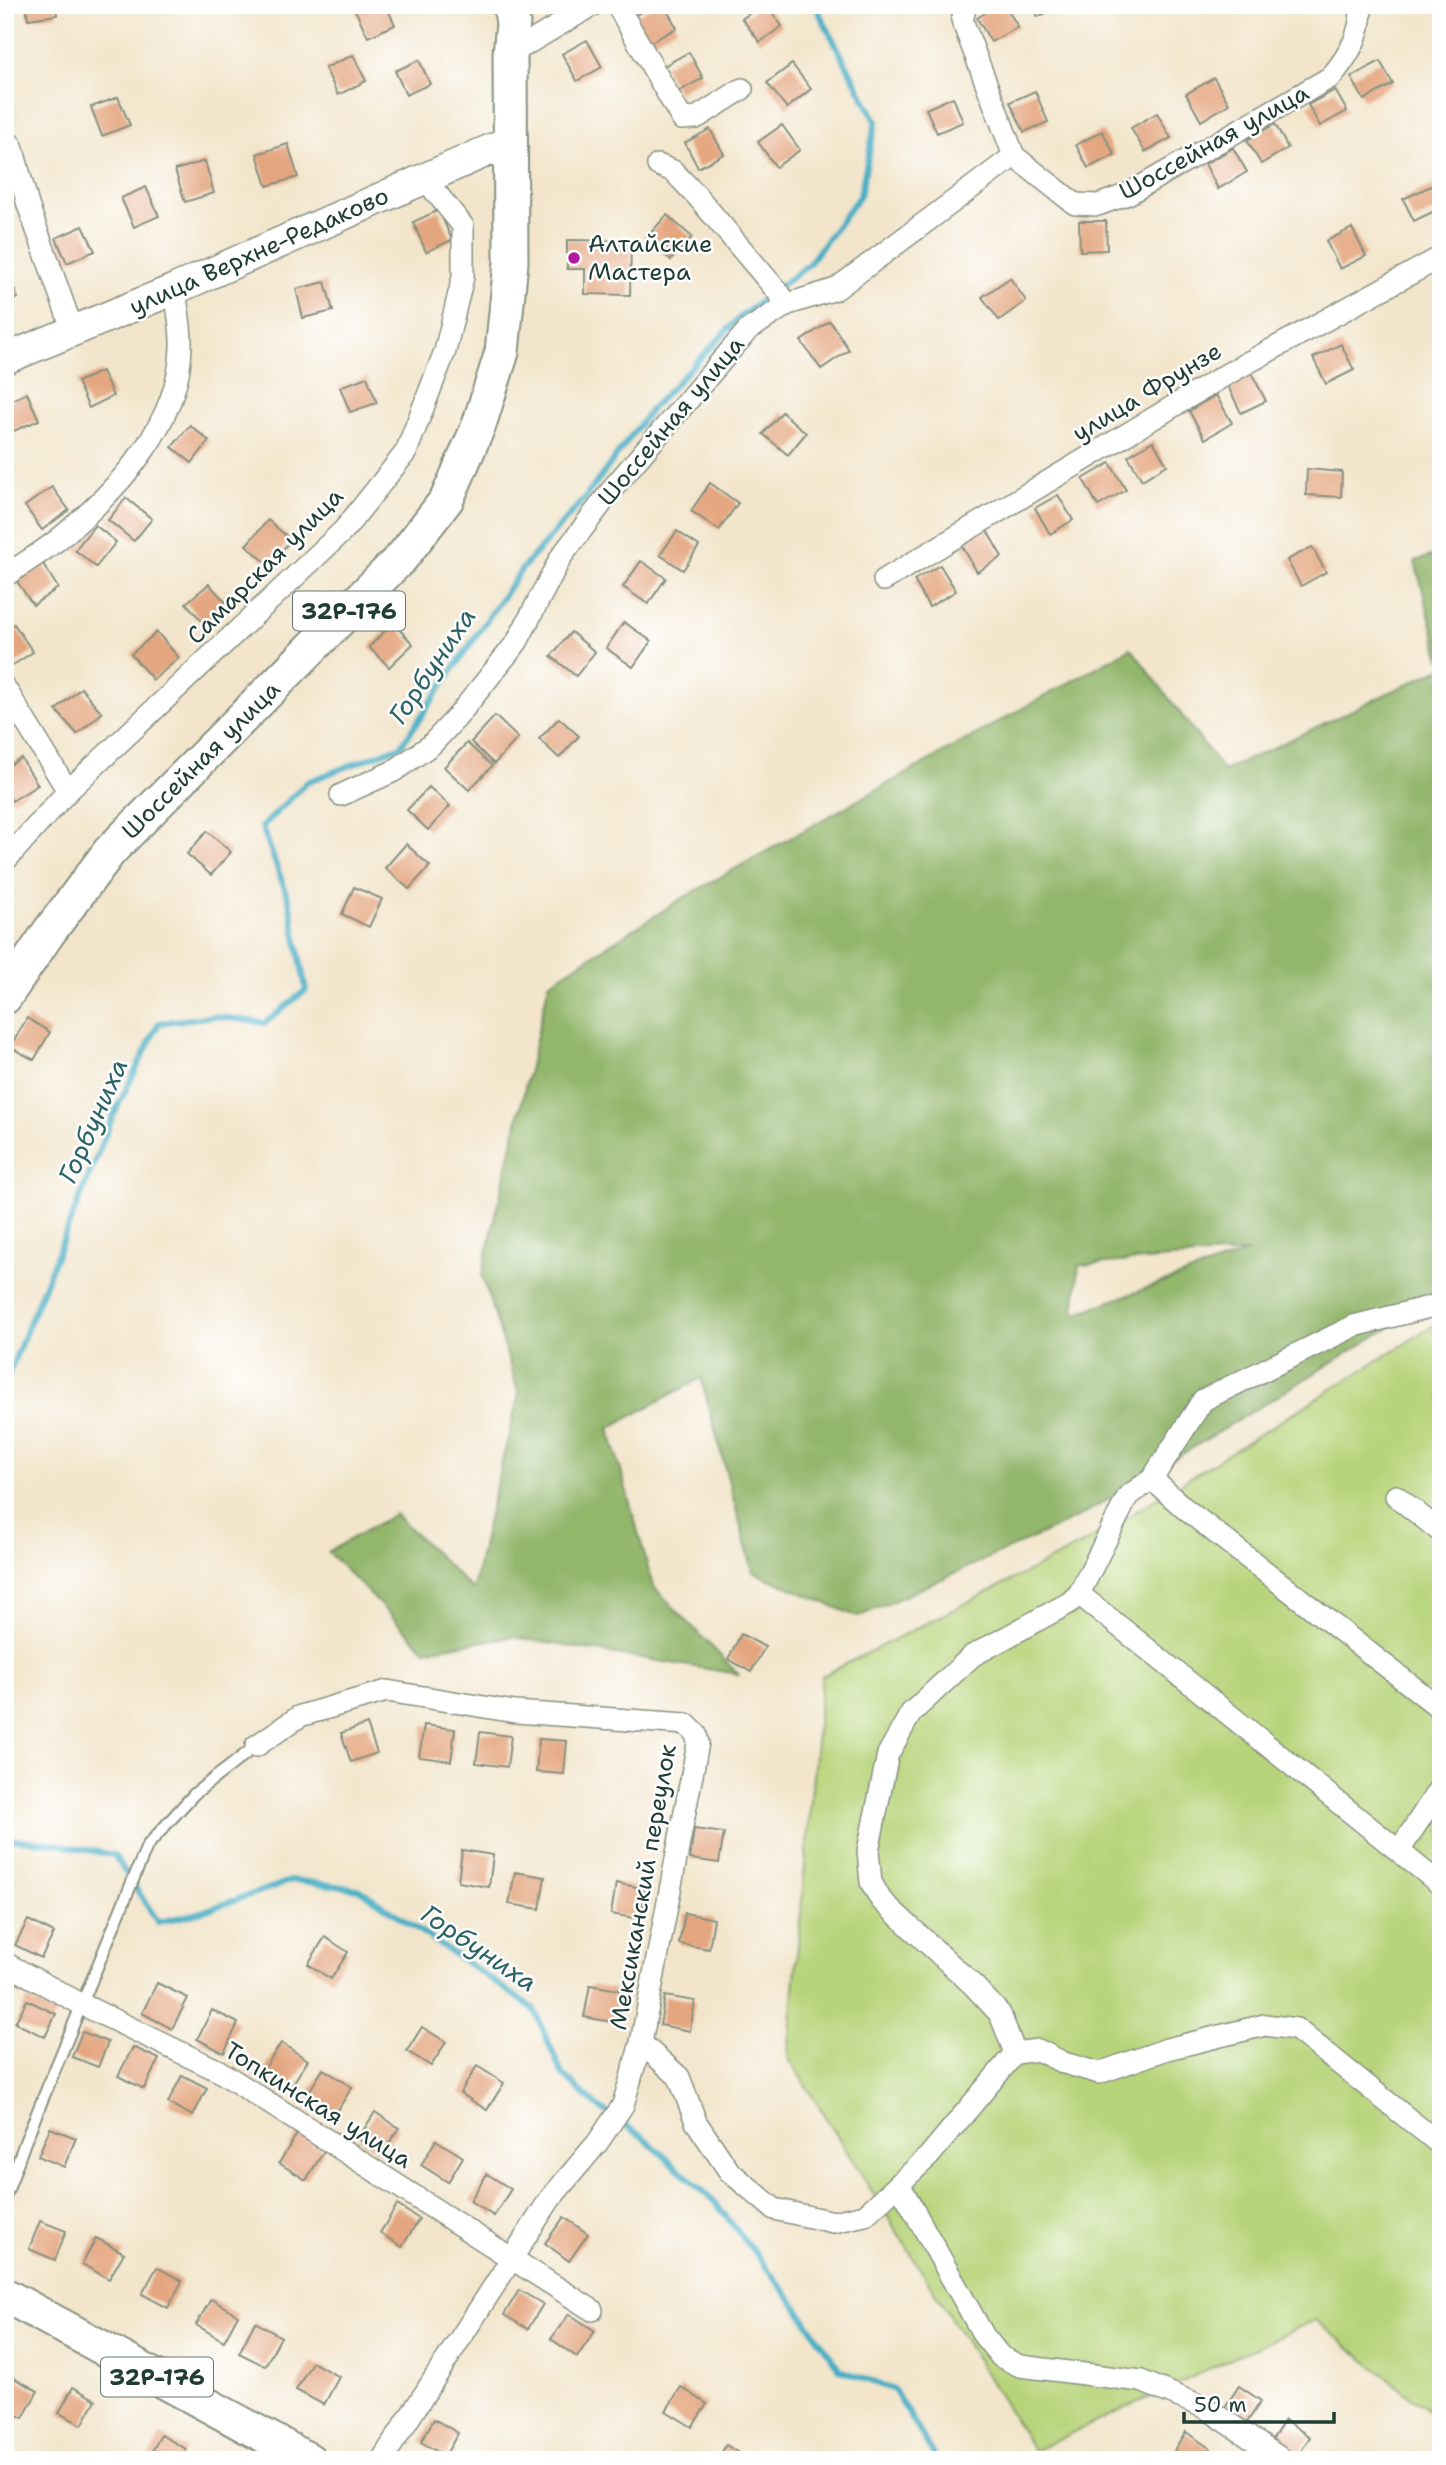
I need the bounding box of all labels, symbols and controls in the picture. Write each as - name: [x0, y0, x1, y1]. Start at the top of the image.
- street label: Шоссейная улица: [1113, 77, 1315, 207]
- street label: улица Верхне-Редаково: [124, 179, 394, 323]
- place label: Алтайские Мастера: [588, 228, 713, 288]
- marker: Алтайские Мастера: [566, 250, 582, 266]
- street label: Шоссейная улица: [591, 329, 751, 513]
- street label: улица Фрунзе: [1066, 335, 1228, 449]
- street label: Самарская улица: [180, 481, 350, 651]
- road number: 32Р-176: [293, 592, 405, 631]
- water label: Горбуниха: [380, 601, 483, 731]
- street label: Шоссейная улица: [115, 674, 287, 846]
- water label: Горбуниха: [49, 1053, 136, 1189]
- street label: Мексиканский переулок: [602, 1741, 684, 2032]
- water label: Горбуниха: [414, 1896, 544, 1999]
- street label: Топкинская улица: [218, 2034, 418, 2176]
- road number: 32Р-176: [101, 2358, 213, 2396]
- scale bar: [1184, 2381, 1334, 2425]
- text: 50 m: [1194, 2391, 1247, 2419]

